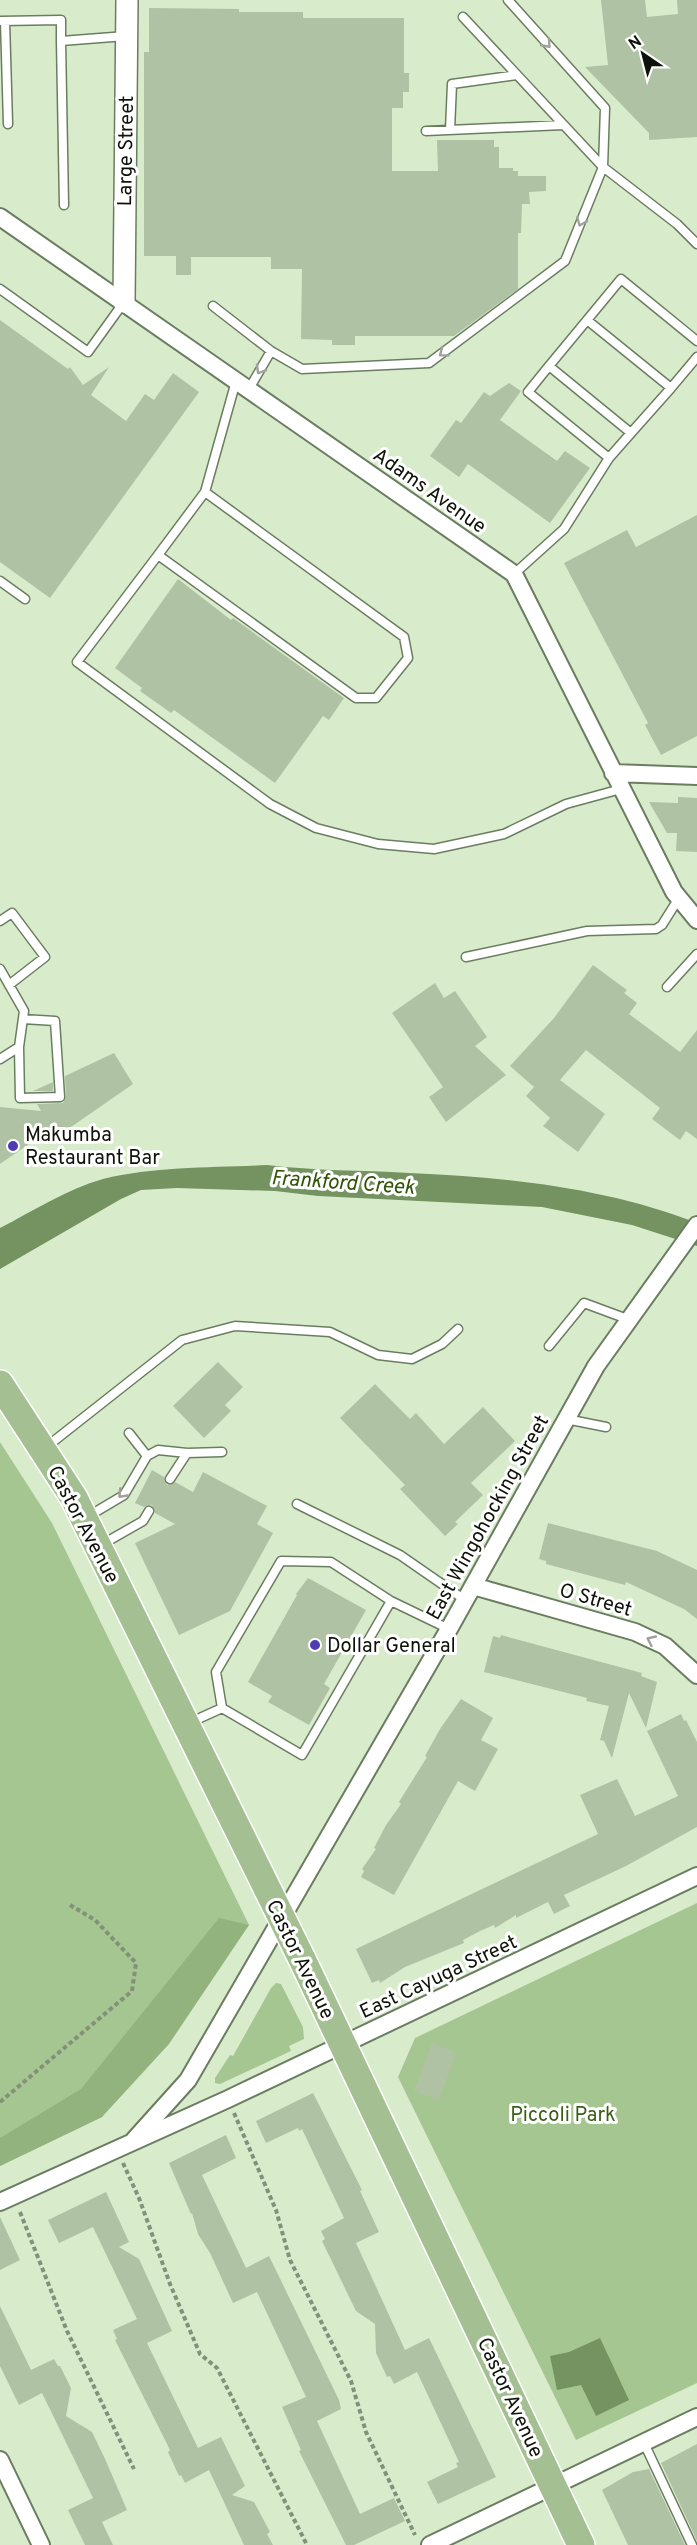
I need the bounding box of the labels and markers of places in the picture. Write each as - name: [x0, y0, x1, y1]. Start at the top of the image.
- place label: Makumba Restaurant Bar: [25, 1123, 160, 1172]
- marker: Makumba Restaurant Bar: [6, 1139, 20, 1153]
- place label: Dollar General: [327, 1634, 456, 1660]
- marker: Dollar General: [308, 1638, 322, 1652]

